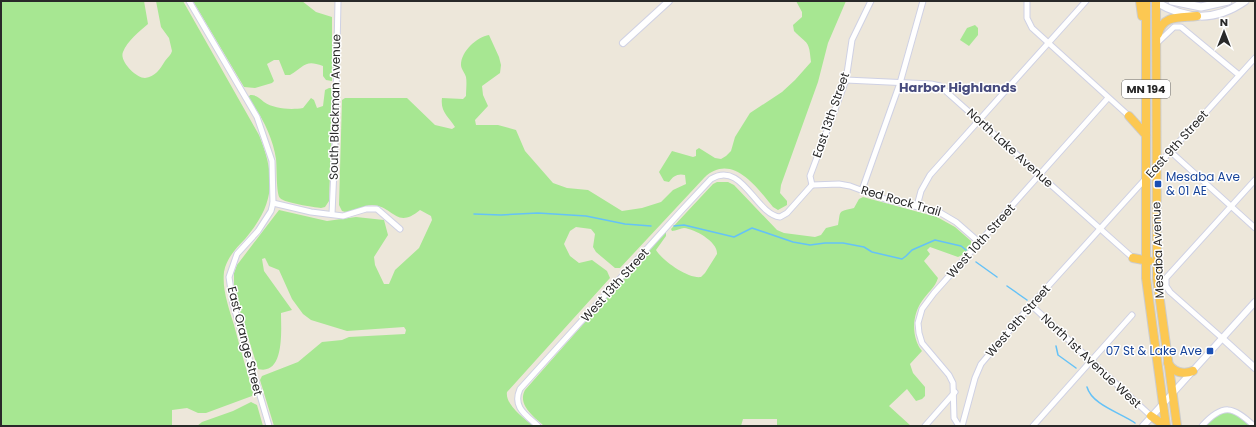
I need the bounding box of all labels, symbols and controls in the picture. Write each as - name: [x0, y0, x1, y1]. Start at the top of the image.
- north arrow: [1204, 12, 1244, 52]
- text: N: [1220, 14, 1228, 30]
- street label: South Blackman Avenue: [325, 34, 344, 180]
- street label: East 13th Street: [808, 70, 853, 160]
- district label: Harbor Highlands: [899, 78, 1017, 97]
- road number: MN 194: [1122, 80, 1170, 98]
- street label: North Lake Avenue: [963, 104, 1057, 191]
- street label: East 9th Street: [1142, 106, 1212, 181]
- place label: Mesaba Ave & 01 AE: [1166, 168, 1240, 199]
- marker: Mesaba Ave & 01 AE: [1153, 179, 1163, 189]
- street label: Red Rock Trail: [859, 181, 943, 220]
- street label: West 10th Street: [943, 200, 1019, 282]
- street label: Mesaba Avenue: [1147, 201, 1168, 299]
- street label: West 13th Street: [577, 244, 652, 325]
- street label: West 9th Street: [981, 281, 1054, 361]
- street label: East Orange Street: [224, 285, 267, 397]
- street label: North 1st Avenue West: [1037, 310, 1145, 412]
- place label: 07 St & Lake Ave: [1106, 342, 1202, 359]
- marker: 07 St & Lake Ave: [1205, 346, 1215, 356]

